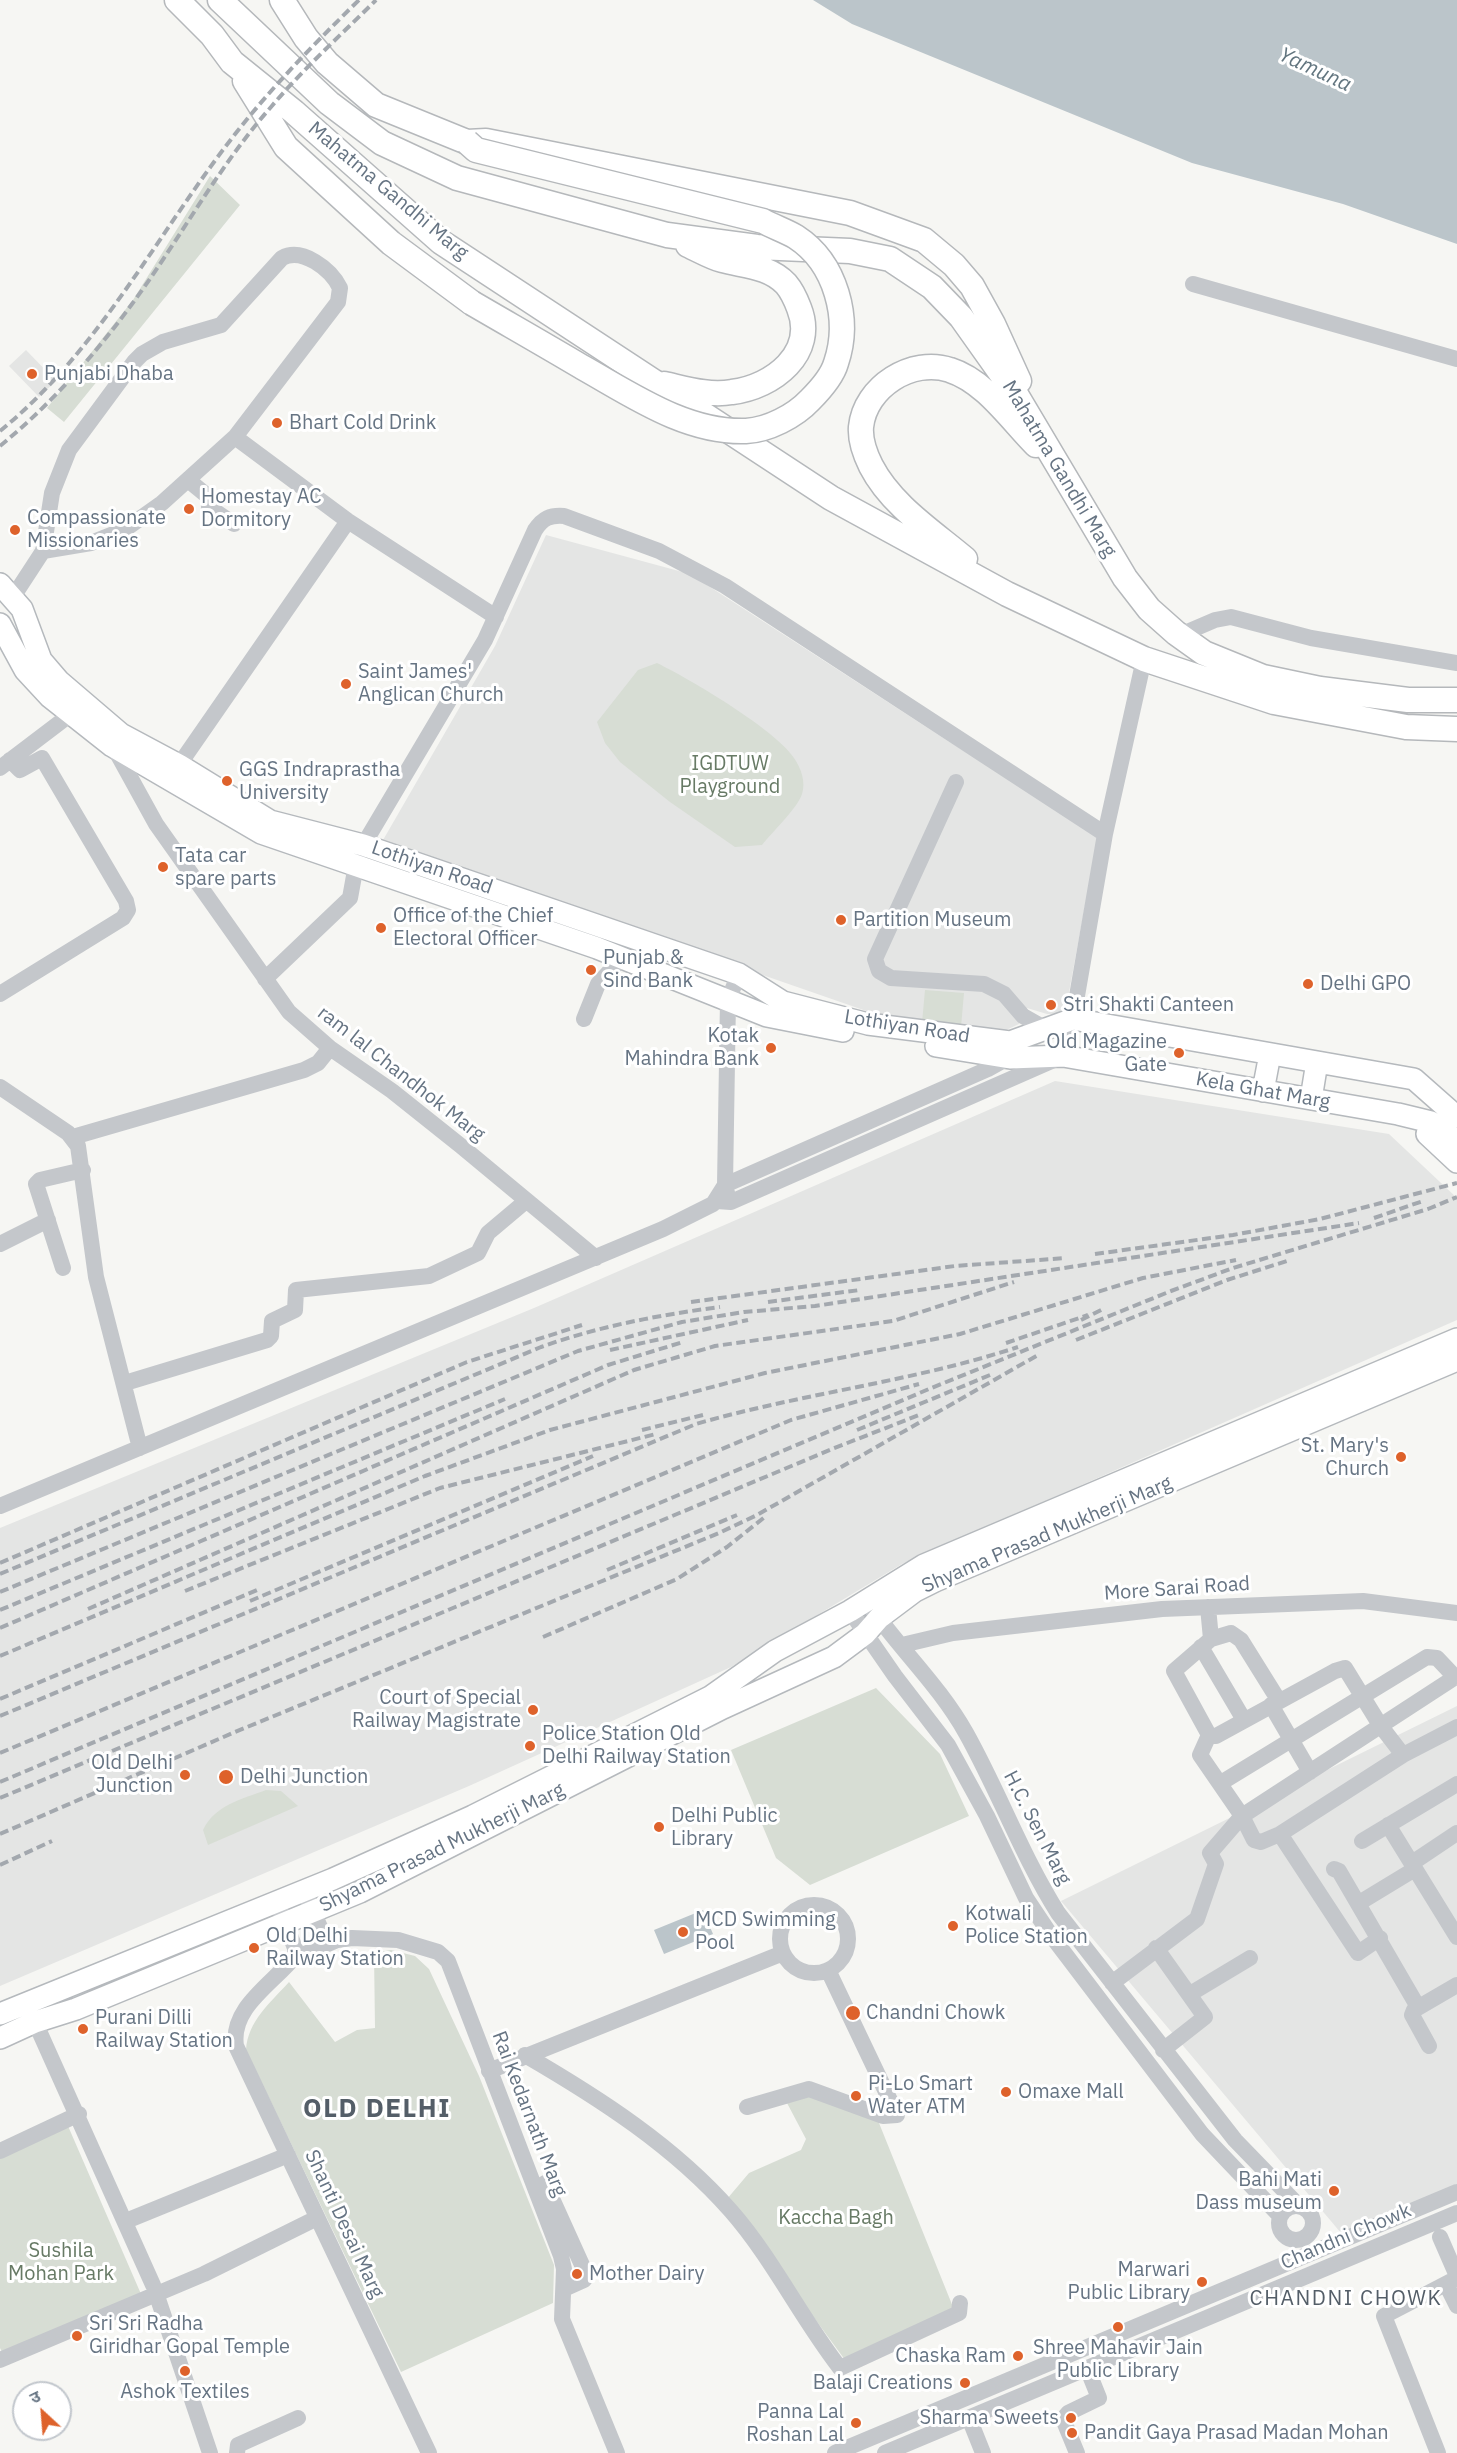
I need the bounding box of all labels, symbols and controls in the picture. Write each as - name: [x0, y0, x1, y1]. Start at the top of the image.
- water label: Yamuna: [1275, 42, 1355, 98]
- street label: Mahatma Gandhi Marg: [303, 117, 473, 265]
- place label: Punjabi Dhaba: [44, 362, 174, 386]
- marker: Punjabi Dhaba: [25, 367, 39, 381]
- street label: Mahatma Gandhi Marg: [997, 376, 1121, 562]
- place label: Bhart Cold Drink: [289, 411, 436, 435]
- marker: Bhart Cold Drink: [270, 416, 284, 430]
- place label: Homestay AC Dormitory: [201, 485, 322, 532]
- marker: Homestay AC Dormitory: [182, 502, 196, 516]
- place label: Compassionate Missionaries: [27, 506, 166, 553]
- marker: Compassionate Missionaries: [8, 523, 22, 537]
- place label: Saint James' Anglican Church: [358, 660, 504, 707]
- marker: Saint James' Anglican Church: [339, 677, 353, 691]
- park label: IGDTUW Playground: [680, 752, 780, 799]
- place label: GGS Indraprastha University: [239, 758, 400, 805]
- marker: GGS Indraprastha University: [220, 774, 234, 788]
- street label: Lothiyan Road: [368, 836, 496, 900]
- place label: Tata car spare parts: [175, 844, 276, 891]
- marker: Tata car spare parts: [156, 860, 170, 874]
- place label: Office of the Chief Electoral Officer: [393, 904, 553, 951]
- place label: Partition Museum: [853, 908, 1011, 932]
- marker: Partition Museum: [834, 913, 848, 927]
- marker: Office of the Chief Electoral Officer: [374, 921, 388, 935]
- place label: Punjab & Sind Bank: [603, 946, 693, 993]
- marker: Punjab & Sind Bank: [584, 963, 598, 977]
- place label: Delhi GPO: [1320, 972, 1411, 996]
- marker: Delhi GPO: [1301, 977, 1315, 991]
- place label: Stri Shakti Canteen: [1063, 993, 1234, 1017]
- marker: Stri Shakti Canteen: [1044, 998, 1058, 1012]
- street label: ram lal Chandhok Marg: [312, 1001, 490, 1147]
- street label: Lothiyan Road: [842, 1005, 972, 1049]
- place label: Kotak Mahindra Bank: [624, 1024, 759, 1071]
- place label: Old Magazine Gate: [1046, 1030, 1167, 1077]
- marker: Kotak Mahindra Bank: [764, 1041, 778, 1055]
- marker: Old Magazine Gate: [1172, 1046, 1186, 1060]
- street label: Kela Ghat Marg: [1194, 1067, 1332, 1115]
- place label: St. Mary's Church: [1301, 1434, 1389, 1481]
- marker: St. Mary's Church: [1394, 1450, 1408, 1464]
- street label: Shyama Prasad Mukherji Marg: [918, 1471, 1176, 1599]
- street label: More Sarai Road: [1103, 1572, 1251, 1606]
- place label: Court of Special Railway Magistrate: [352, 1686, 521, 1733]
- marker: Court of Special Railway Magistrate: [526, 1703, 540, 1717]
- place label: Police Station Old Delhi Railway Station: [542, 1722, 731, 1769]
- marker: Police Station Old Delhi Railway Station: [523, 1739, 537, 1753]
- place label: Old Delhi Junction: [91, 1751, 173, 1798]
- place label: Delhi Junction: [240, 1765, 368, 1789]
- street label: H.C. Sen Marg: [998, 1767, 1076, 1889]
- marker: Old Delhi Junction: [178, 1768, 192, 1782]
- marker: Delhi Junction: [217, 1768, 235, 1786]
- street label: Shyama Prasad Mukherji Marg: [316, 1778, 568, 1918]
- place label: Delhi Public Library: [671, 1804, 777, 1851]
- marker: Delhi Public Library: [652, 1820, 666, 1834]
- place label: Kotwali Police Station: [965, 1902, 1088, 1949]
- place label: MCD Swimming Pool: [695, 1908, 836, 1955]
- marker: Kotwali Police Station: [946, 1919, 960, 1933]
- place label: Old Delhi Railway Station: [266, 1924, 404, 1971]
- marker: MCD Swimming Pool: [676, 1925, 690, 1939]
- marker: Old Delhi Railway Station: [247, 1941, 261, 1955]
- place label: Chandni Chowk: [866, 2001, 1005, 2025]
- marker: Chandni Chowk: [844, 2004, 862, 2022]
- place label: Purani Dilli Railway Station: [95, 2006, 233, 2053]
- marker: Purani Dilli Railway Station: [76, 2022, 90, 2036]
- street label: Rai Kedarnath Marg: [486, 2028, 572, 2200]
- place label: Pi-Lo Smart Water ATM: [868, 2072, 973, 2119]
- place label: Omaxe Mall: [1018, 2080, 1124, 2104]
- marker: Omaxe Mall: [999, 2085, 1013, 2099]
- marker: Pi-Lo Smart Water ATM: [849, 2089, 863, 2103]
- district label: OLD DELHI: [303, 2093, 451, 2125]
- street label: Shanti Desai Marg: [299, 2146, 389, 2302]
- place label: Bahi Mati Dass museum: [1195, 2168, 1322, 2215]
- marker: Bahi Mati Dass museum: [1327, 2184, 1341, 2198]
- street label: Chandni Chowk: [1277, 2199, 1415, 2275]
- park label: Kaccha Bagh: [778, 2206, 894, 2230]
- park label: Sushila Mohan Park: [8, 2239, 114, 2286]
- place label: Marwari Public Library: [1068, 2258, 1190, 2305]
- place label: Mother Dairy: [589, 2262, 704, 2286]
- marker: Mother Dairy: [570, 2267, 584, 2281]
- marker: Marwari Public Library: [1195, 2275, 1209, 2289]
- district label: CHANDNI CHOWK: [1250, 2286, 1442, 2312]
- place label: Sri Sri Radha Giridhar Gopal Temple: [89, 2312, 290, 2359]
- marker: Shree Mahavir Jain Public Library: [1111, 2320, 1125, 2334]
- marker: Sri Sri Radha Giridhar Gopal Temple: [70, 2329, 84, 2343]
- place label: Shree Mahavir Jain Public Library: [1033, 2336, 1203, 2383]
- place label: Chaska Ram: [895, 2344, 1006, 2368]
- marker: Chaska Ram: [1011, 2349, 1025, 2363]
- marker: Ashok Textiles: [178, 2364, 192, 2378]
- place label: Balaji Creations: [813, 2371, 953, 2395]
- marker: Balaji Creations: [958, 2376, 972, 2390]
- place label: Ashok Textiles: [120, 2380, 250, 2404]
- north arrow: [12, 2381, 72, 2441]
- text: उ: [26, 2386, 44, 2408]
- place label: Panna Lal Roshan Lal: [746, 2400, 844, 2447]
- place label: Sharma Sweets: [920, 2406, 1059, 2430]
- marker: Sharma Sweets: [1064, 2411, 1078, 2425]
- marker: Panna Lal Roshan Lal: [849, 2416, 863, 2430]
- place label: Pandit Gaya Prasad Madan Mohan: [1084, 2421, 1389, 2445]
- marker: Pandit Gaya Prasad Madan Mohan: [1065, 2426, 1079, 2440]

